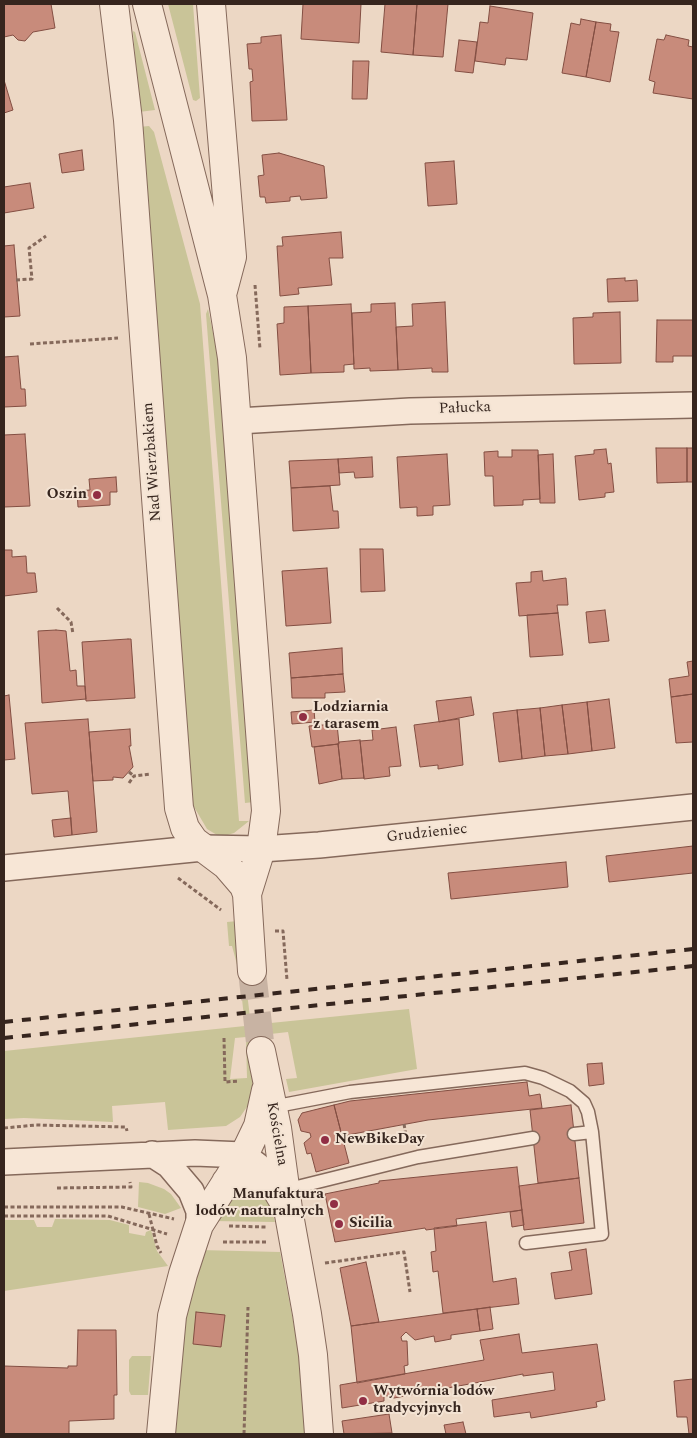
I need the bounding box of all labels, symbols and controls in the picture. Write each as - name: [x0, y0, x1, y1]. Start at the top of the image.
- street label: Pałucka: [439, 399, 491, 419]
- street label: Nad Wierzbakiem: [140, 402, 166, 522]
- place label: Oszin: [47, 486, 87, 504]
- marker: Oszin: [91, 489, 103, 501]
- place label: Lodziarnia z tarasem: [313, 699, 388, 734]
- marker: Lodziarnia z tarasem: [297, 711, 309, 723]
- street label: Grudzieniec: [386, 821, 468, 847]
- street label: Kościelna: [262, 1101, 290, 1167]
- place label: NewBikeDay: [335, 1131, 424, 1149]
- marker: NewBikeDay: [319, 1134, 331, 1146]
- place label: Manufaktura lodów naturalnych: [196, 1186, 324, 1221]
- marker: Manufaktura lodów naturalnych: [328, 1198, 340, 1210]
- place label: Sicilia: [349, 1215, 392, 1233]
- marker: Sicilia: [333, 1218, 345, 1230]
- place label: Wytwórnia lodów tradycyjnych: [373, 1383, 494, 1418]
- marker: Wytwórnia lodów tradycyjnych: [357, 1395, 369, 1407]

